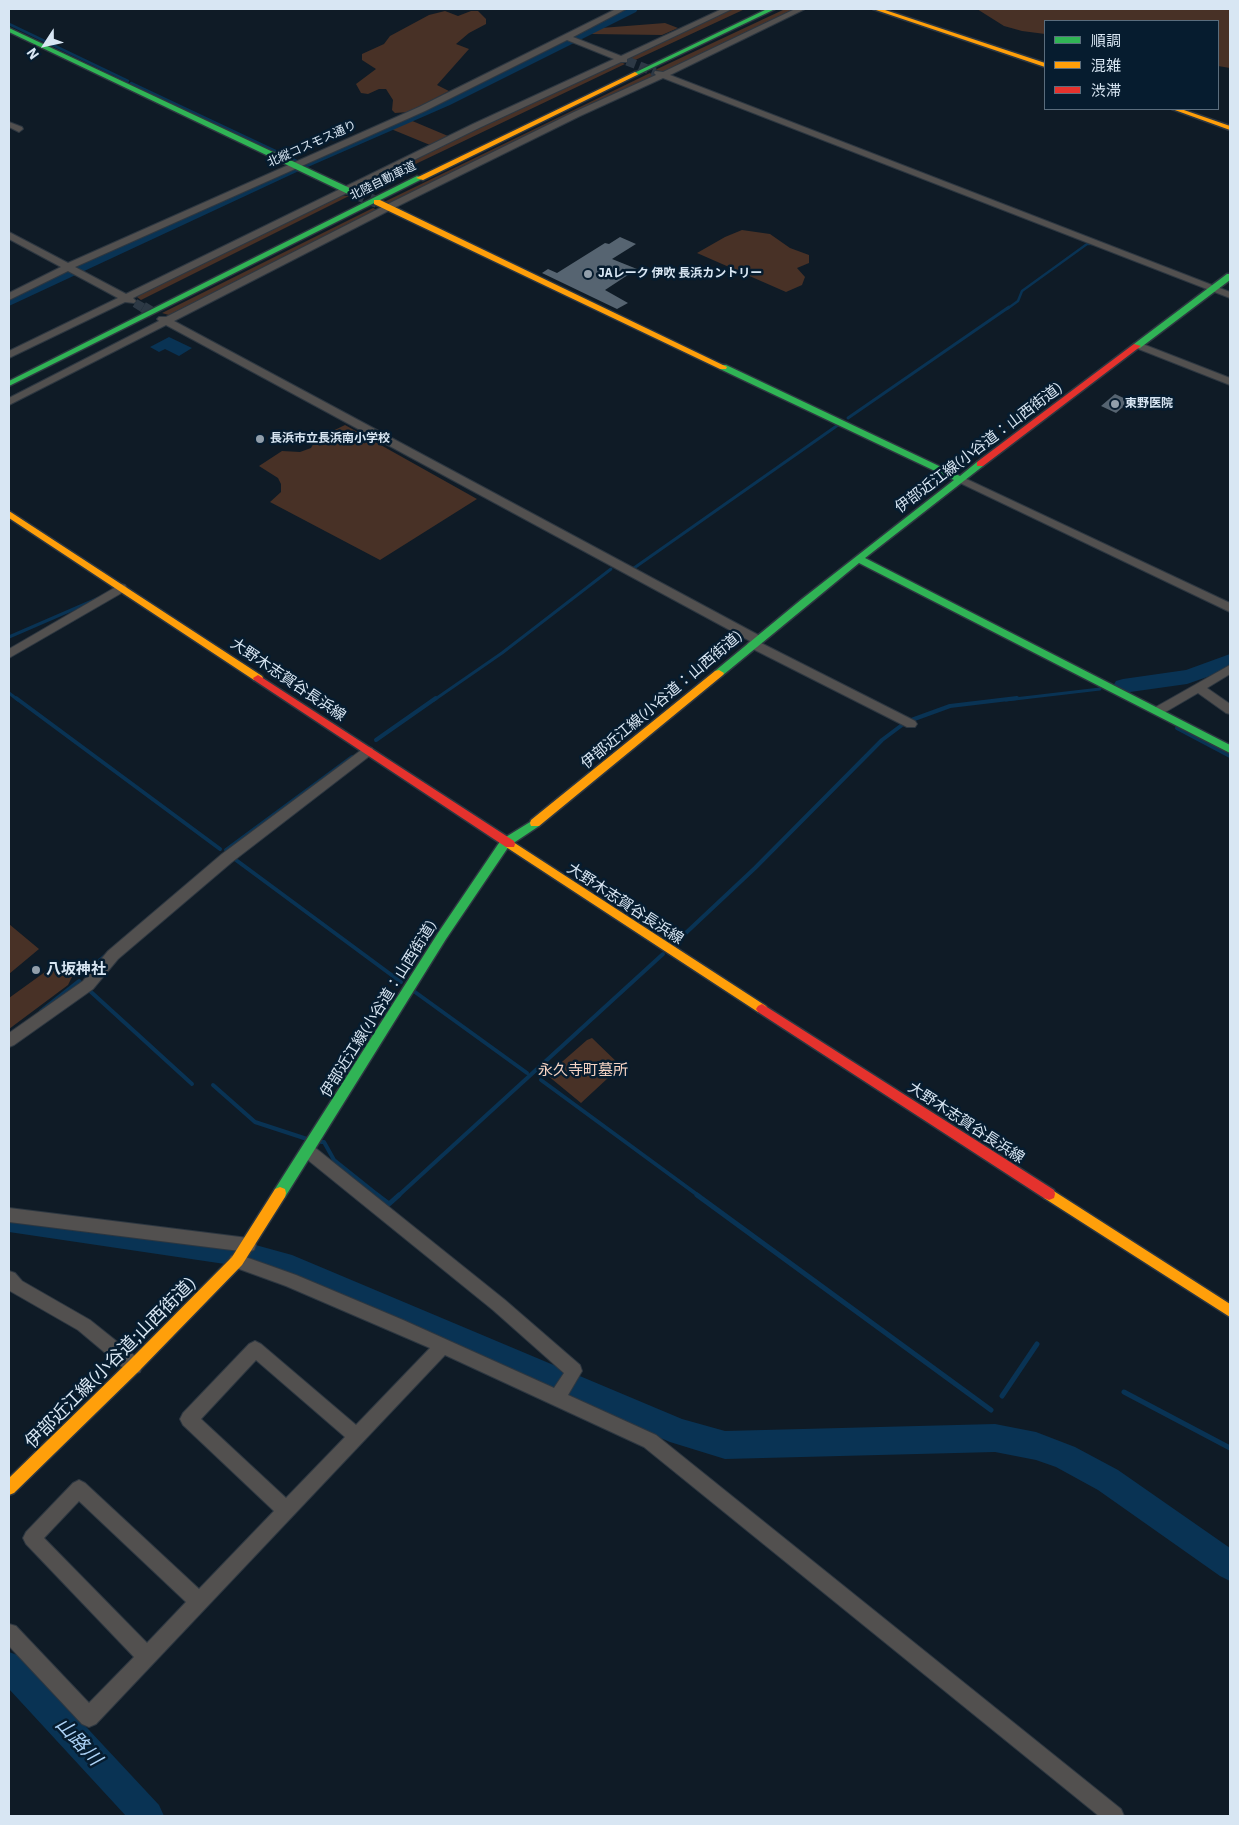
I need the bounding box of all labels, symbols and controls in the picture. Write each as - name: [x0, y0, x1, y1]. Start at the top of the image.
- north arrow: [20, 20, 70, 70]
- legend: [1044, 20, 1219, 110]
- text: 順調: [1091, 31, 1121, 50]
- text: N: [22, 44, 43, 63]
- text: 混雑: [1091, 56, 1121, 75]
- text: 渋滞: [1091, 81, 1121, 100]
- street label: 北縦コスモス通り: [265, 118, 359, 170]
- street label: 北陸自動車道: [347, 159, 419, 203]
- place label: JAレーク 伊吹 長浜カントリー: [598, 267, 762, 281]
- marker: JAレーク 伊吹 長浜カントリー: [582, 268, 594, 280]
- street label: 伊部近江線(小谷道：山西街道): [892, 379, 1066, 517]
- place label: 東野医院: [1125, 397, 1173, 411]
- marker: 東野医院: [1109, 398, 1121, 410]
- place label: 長浜市立長浜南小学校: [270, 432, 390, 446]
- marker: 長浜市立長浜南小学校: [254, 433, 266, 445]
- street label: 伊部近江線(小谷道：山西街道): [578, 627, 746, 773]
- street label: 大野木志賀谷長浜線: [227, 635, 349, 725]
- street label: 大野木志賀谷長浜線: [563, 860, 687, 948]
- street label: 伊部近江線(小谷道：山西街道): [317, 917, 441, 1101]
- place label: 八坂神社: [46, 961, 106, 979]
- marker: 八坂神社: [30, 964, 42, 976]
- park label: 永久寺町墓所: [538, 1062, 628, 1080]
- street label: 大野木志賀谷長浜線: [904, 1079, 1028, 1167]
- street label: 伊部近江線(小谷道;山西街道): [21, 1273, 201, 1453]
- water label: 山路川: [50, 1713, 106, 1771]

